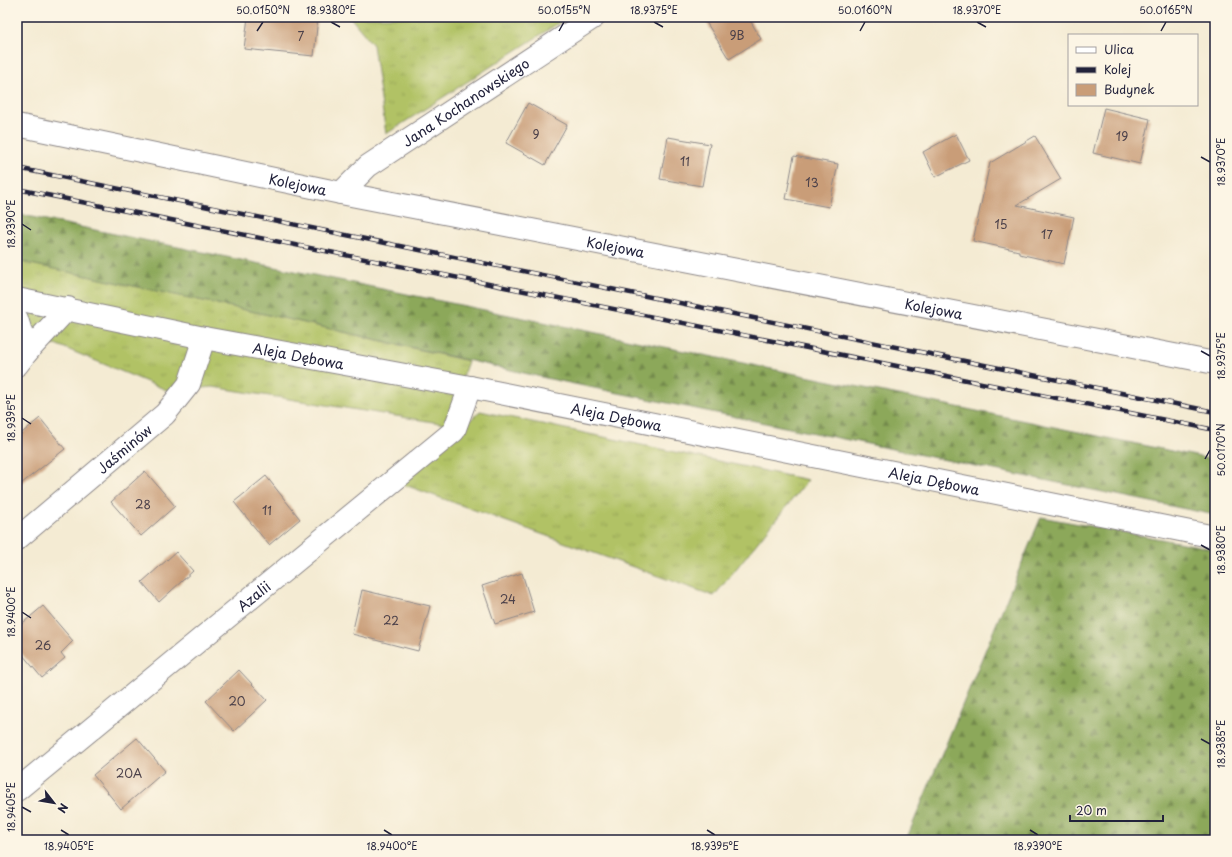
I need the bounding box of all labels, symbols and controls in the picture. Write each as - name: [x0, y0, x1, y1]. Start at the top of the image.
- text: 50.0150°N: [236, 2, 290, 17]
- text: 18.9380°E: [306, 2, 356, 17]
- text: 50.0155°N: [537, 2, 591, 17]
- text: 18.9375°E: [630, 2, 678, 17]
- text: 50.0160°N: [838, 2, 892, 17]
- text: 18.9370°E: [953, 2, 1001, 17]
- text: 50.0165°N: [1139, 2, 1193, 17]
- house number: 9B: [730, 26, 745, 44]
- house number: 7: [298, 27, 305, 45]
- legend: [1068, 34, 1198, 106]
- text: Ulica: [1104, 40, 1134, 58]
- street label: Jana Kochanowskiego: [398, 52, 533, 151]
- text: Kolej: [1104, 60, 1131, 78]
- text: Budynek: [1104, 80, 1154, 98]
- house number: 9: [532, 125, 540, 143]
- house number: 19: [1116, 127, 1128, 145]
- text: 18.9370°E: [1213, 138, 1228, 186]
- house number: 11: [680, 152, 690, 170]
- street label: Kolejowa: [267, 168, 329, 200]
- house number: 13: [805, 173, 819, 191]
- text: 18.9390°E: [3, 199, 18, 249]
- house number: 15: [994, 215, 1008, 233]
- house number: 17: [1041, 225, 1053, 243]
- street label: Kolejowa: [585, 231, 647, 262]
- street label: Kolejowa: [903, 292, 965, 324]
- text: 18.9375°E: [1213, 332, 1228, 380]
- street label: Aleja Dębowa: [251, 337, 346, 374]
- text: 18.9395°E: [3, 394, 18, 442]
- street label: Aleja Dębowa: [569, 397, 664, 436]
- street label: Jaśminów: [92, 419, 156, 478]
- text: 50.0170°N: [1213, 423, 1228, 476]
- street label: Aleja Dębowa: [887, 461, 982, 500]
- house number: 28: [135, 495, 151, 513]
- house number: 11: [262, 501, 272, 519]
- text: 18.9380°E: [1213, 525, 1228, 575]
- street label: Azalii: [232, 576, 275, 616]
- text: 18.9400°E: [3, 586, 18, 638]
- house number: 24: [500, 590, 516, 608]
- house number: 22: [383, 611, 399, 629]
- house number: 26: [35, 636, 51, 654]
- house number: 20: [228, 692, 246, 710]
- text: 18.9385°E: [1213, 720, 1228, 768]
- house number: 20A: [116, 764, 142, 782]
- text: 18.9405°E: [3, 782, 18, 832]
- north arrow: [34, 783, 74, 823]
- scale bar: [1070, 797, 1163, 823]
- text: N: [53, 800, 73, 817]
- text: 20 m: [1076, 801, 1107, 819]
- text: 18.9405°E: [44, 838, 94, 853]
- text: 18.9400°E: [366, 838, 418, 853]
- text: 18.9395°E: [691, 838, 739, 853]
- text: 18.9390°E: [1013, 838, 1063, 853]

